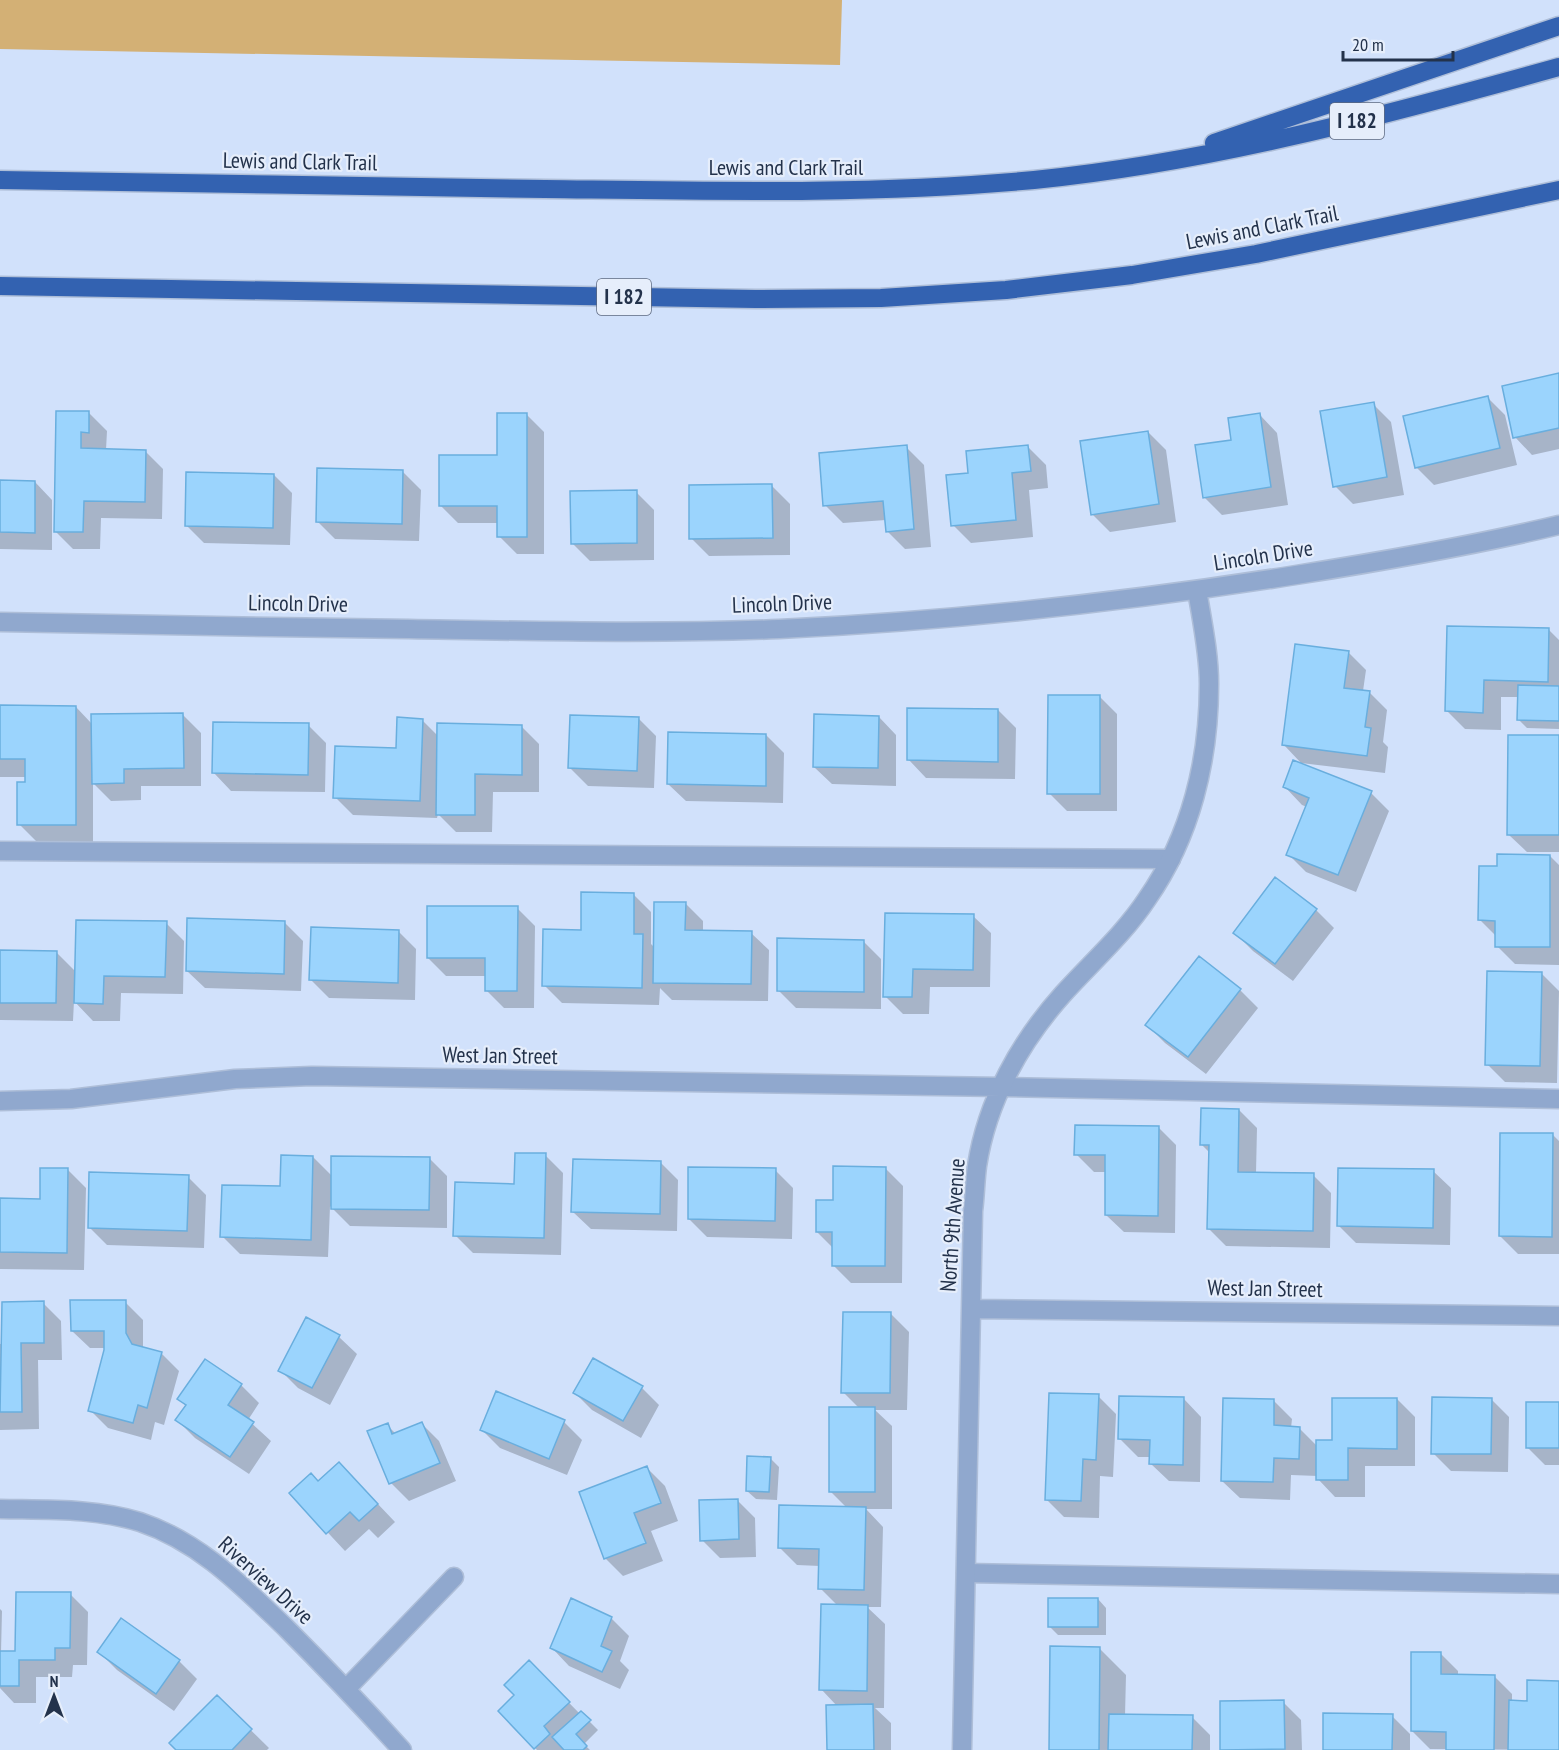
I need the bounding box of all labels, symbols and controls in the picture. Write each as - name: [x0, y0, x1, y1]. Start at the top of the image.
- scale bar: [1343, 24, 1452, 62]
- text: 20 m: [1352, 33, 1384, 56]
- road number: I 182: [1330, 103, 1384, 139]
- street label: Lewis and Clark Trail: [223, 146, 378, 176]
- street label: Lewis and Clark Trail: [709, 153, 864, 181]
- street label: Lewis and Clark Trail: [1184, 198, 1341, 255]
- road number: I 182: [597, 279, 651, 315]
- street label: Lincoln Drive: [1211, 533, 1315, 577]
- street label: Lincoln Drive: [732, 587, 832, 619]
- street label: Lincoln Drive: [248, 588, 348, 618]
- street label: West Jan Street: [442, 1040, 558, 1070]
- street label: North 9th Avenue: [933, 1157, 971, 1293]
- street label: West Jan Street: [1207, 1273, 1323, 1303]
- street label: Riverview Drive: [213, 1530, 319, 1630]
- north arrow: [24, 1666, 84, 1726]
- text: N: [50, 1671, 58, 1691]

